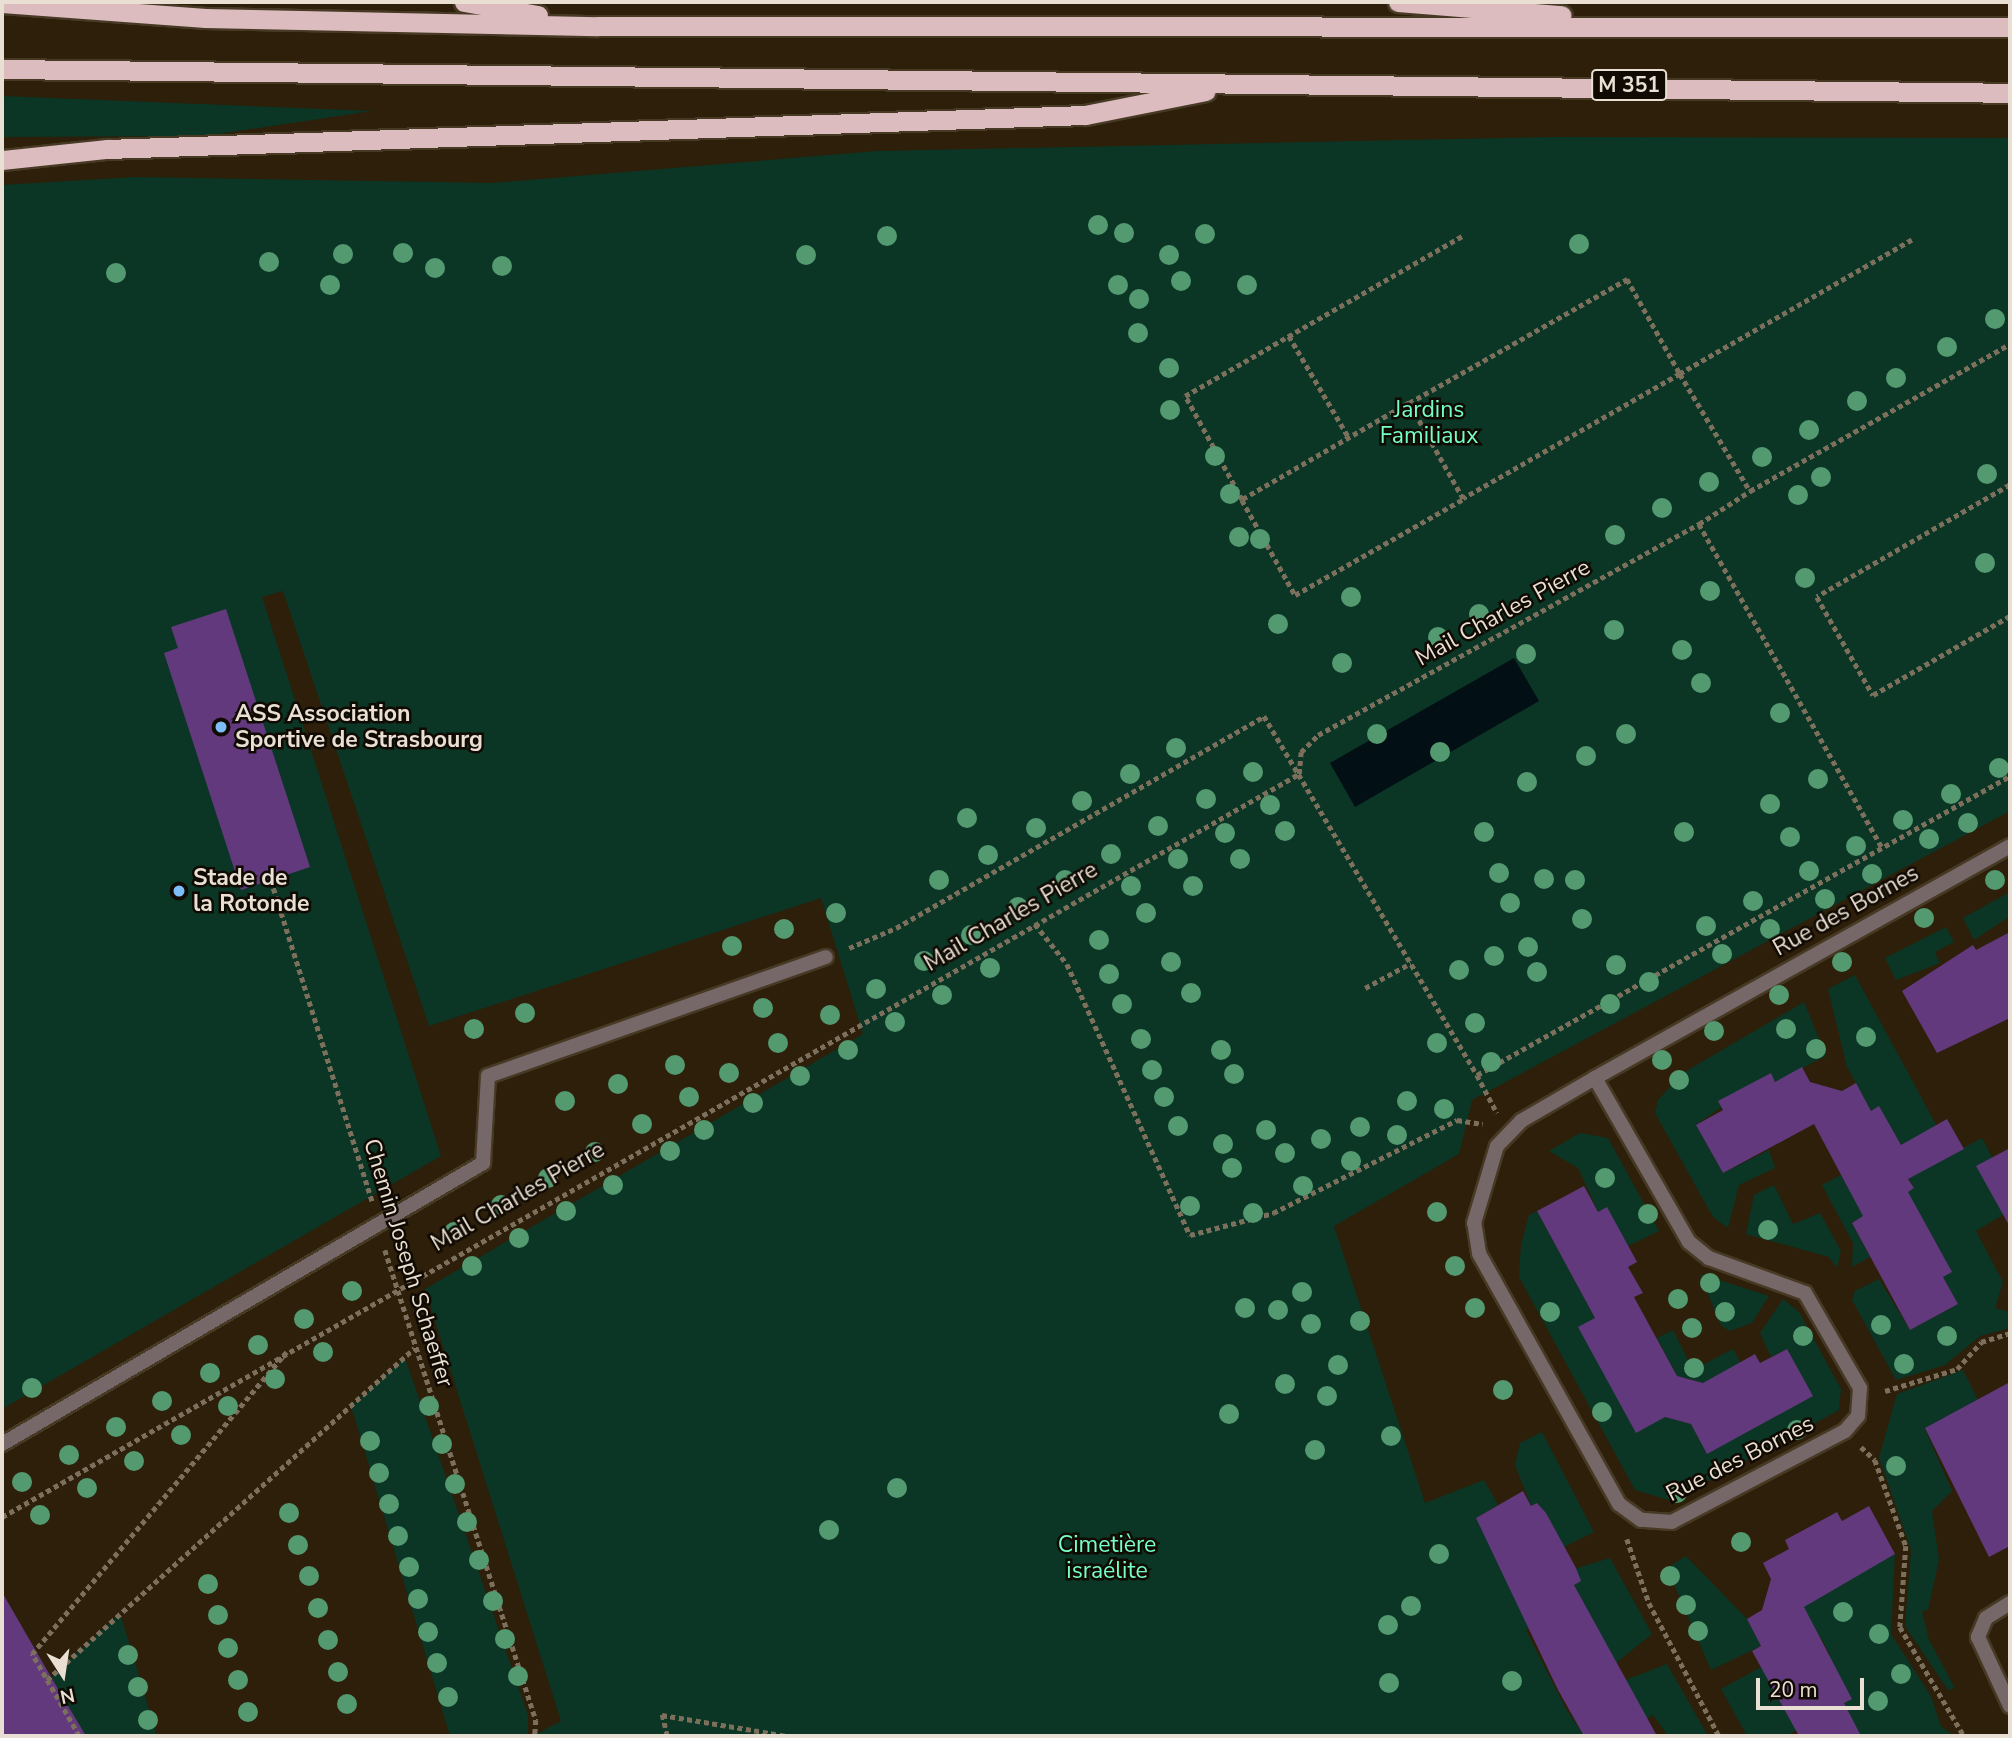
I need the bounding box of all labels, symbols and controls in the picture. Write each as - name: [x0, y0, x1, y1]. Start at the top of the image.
- road number: M 351: [1590, 68, 1668, 102]
- park label: Jardins Familiaux: [1380, 396, 1478, 450]
- street label: Mail Charles Pierre: [1411, 554, 1595, 672]
- place label: ASS Association Sportive de Strasbourg: [235, 700, 483, 754]
- marker: ASS Association Sportive de Strasbourg: [213, 719, 229, 735]
- street label: Mail Charles Pierre: [919, 856, 1103, 978]
- street label: Rue des Bornes: [1768, 860, 1924, 962]
- place label: Stade de la Rotonde: [193, 864, 309, 918]
- marker: Stade de la Rotonde: [171, 883, 187, 899]
- street label: Chemin Joseph Schaeffer: [357, 1136, 459, 1390]
- street label: Mail Charles Pierre: [426, 1136, 610, 1258]
- street label: Rue des Bornes: [1662, 1410, 1818, 1508]
- park label: Cimetière israélite: [1058, 1531, 1156, 1585]
- north arrow: [28, 1640, 98, 1710]
- scale bar: [1760, 1664, 1868, 1708]
- text: 20 m: [1769, 1676, 1818, 1704]
- text: N: [58, 1681, 77, 1710]

